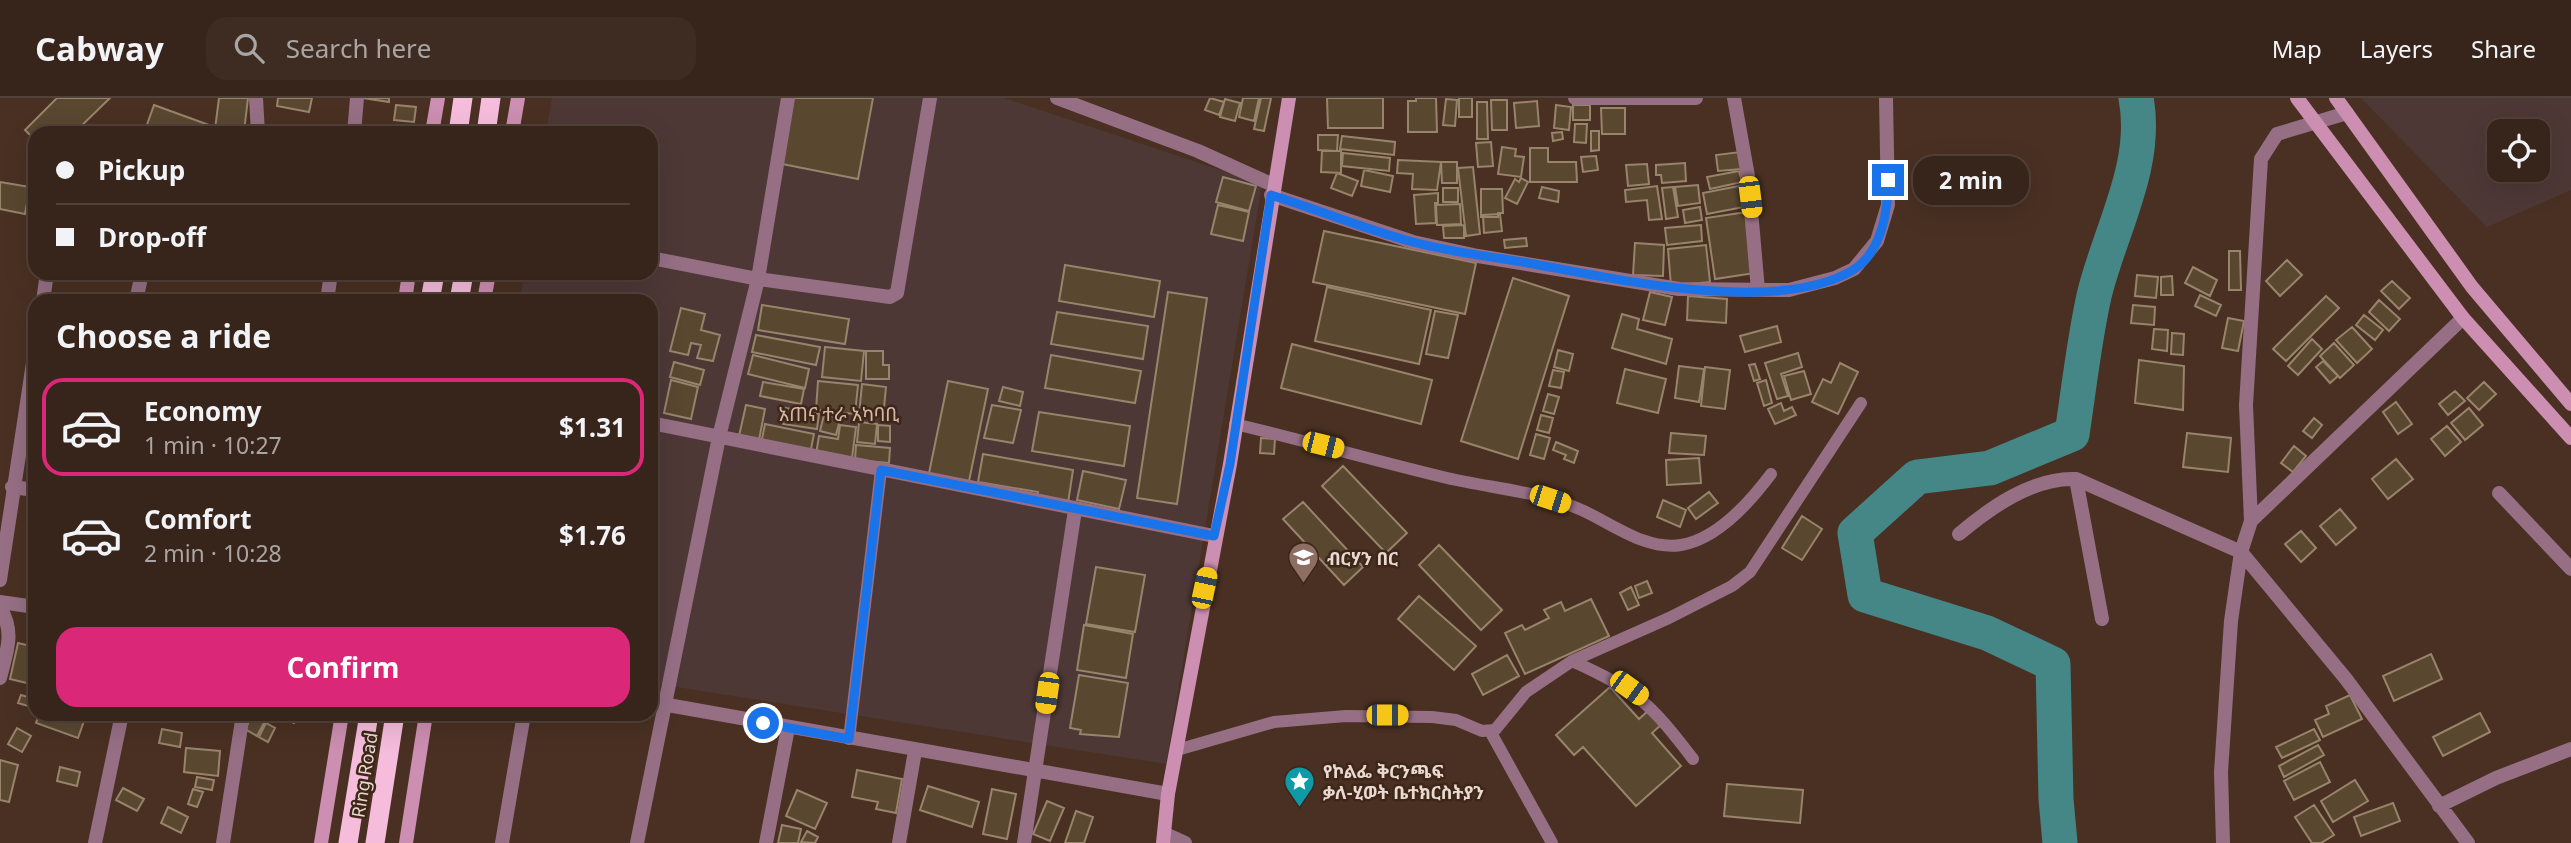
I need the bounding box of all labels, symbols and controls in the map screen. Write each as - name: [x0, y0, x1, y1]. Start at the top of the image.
- search box: [206, 17, 696, 80]
- text: Cabway: [35, 26, 164, 71]
- icon: search: [230, 29, 268, 67]
- text: Search here: [286, 30, 432, 66]
- text: Map: [2272, 32, 2322, 65]
- text: Layers: [2360, 32, 2433, 65]
- text: Share: [2471, 32, 2536, 65]
- map controls: [2487, 119, 2550, 182]
- button: locate: [2487, 119, 2550, 182]
- text: Pickup: [98, 152, 185, 188]
- callout: 2 min: [1912, 155, 2028, 204]
- route end: [1872, 164, 1904, 196]
- text: 2 min: [1939, 164, 2003, 196]
- car: [1738, 175, 1763, 219]
- text: Drop-off: [98, 219, 206, 255]
- text: Choose a ride: [56, 314, 271, 357]
- text: Economy: [144, 393, 262, 429]
- icon: car: [60, 396, 123, 459]
- district label: አጠና ተራ አካባቢ: [779, 401, 899, 427]
- text: $1.31: [559, 409, 626, 445]
- text: 1 min · 10:27: [144, 429, 282, 461]
- car: [1301, 430, 1346, 460]
- car: [1527, 483, 1574, 515]
- text: Comfort: [144, 501, 251, 537]
- icon: car: [60, 504, 123, 567]
- text: $1.76: [559, 517, 626, 553]
- text: 2 min · 10:28: [144, 537, 282, 569]
- school or university icon: ብርሃን በር: [1287, 541, 1321, 585]
- place label: ብርሃን በር: [1327, 546, 1398, 570]
- car: [1190, 565, 1219, 611]
- button: Confirm: [56, 627, 630, 707]
- car: [1606, 667, 1653, 709]
- car: [1034, 671, 1061, 715]
- car: [1367, 705, 1409, 726]
- route start: [747, 707, 779, 739]
- street label: Ring Road: [345, 731, 383, 819]
- place label: የኮልፌ ቅርንጫፍ ቃለ-ሂወት ቤተክርስትያን: [1323, 759, 1484, 804]
- place icon: የኮልፌ ቅርንጫፍ ቃለ-ሂወት ቤተክርስትያን: [1283, 764, 1317, 808]

